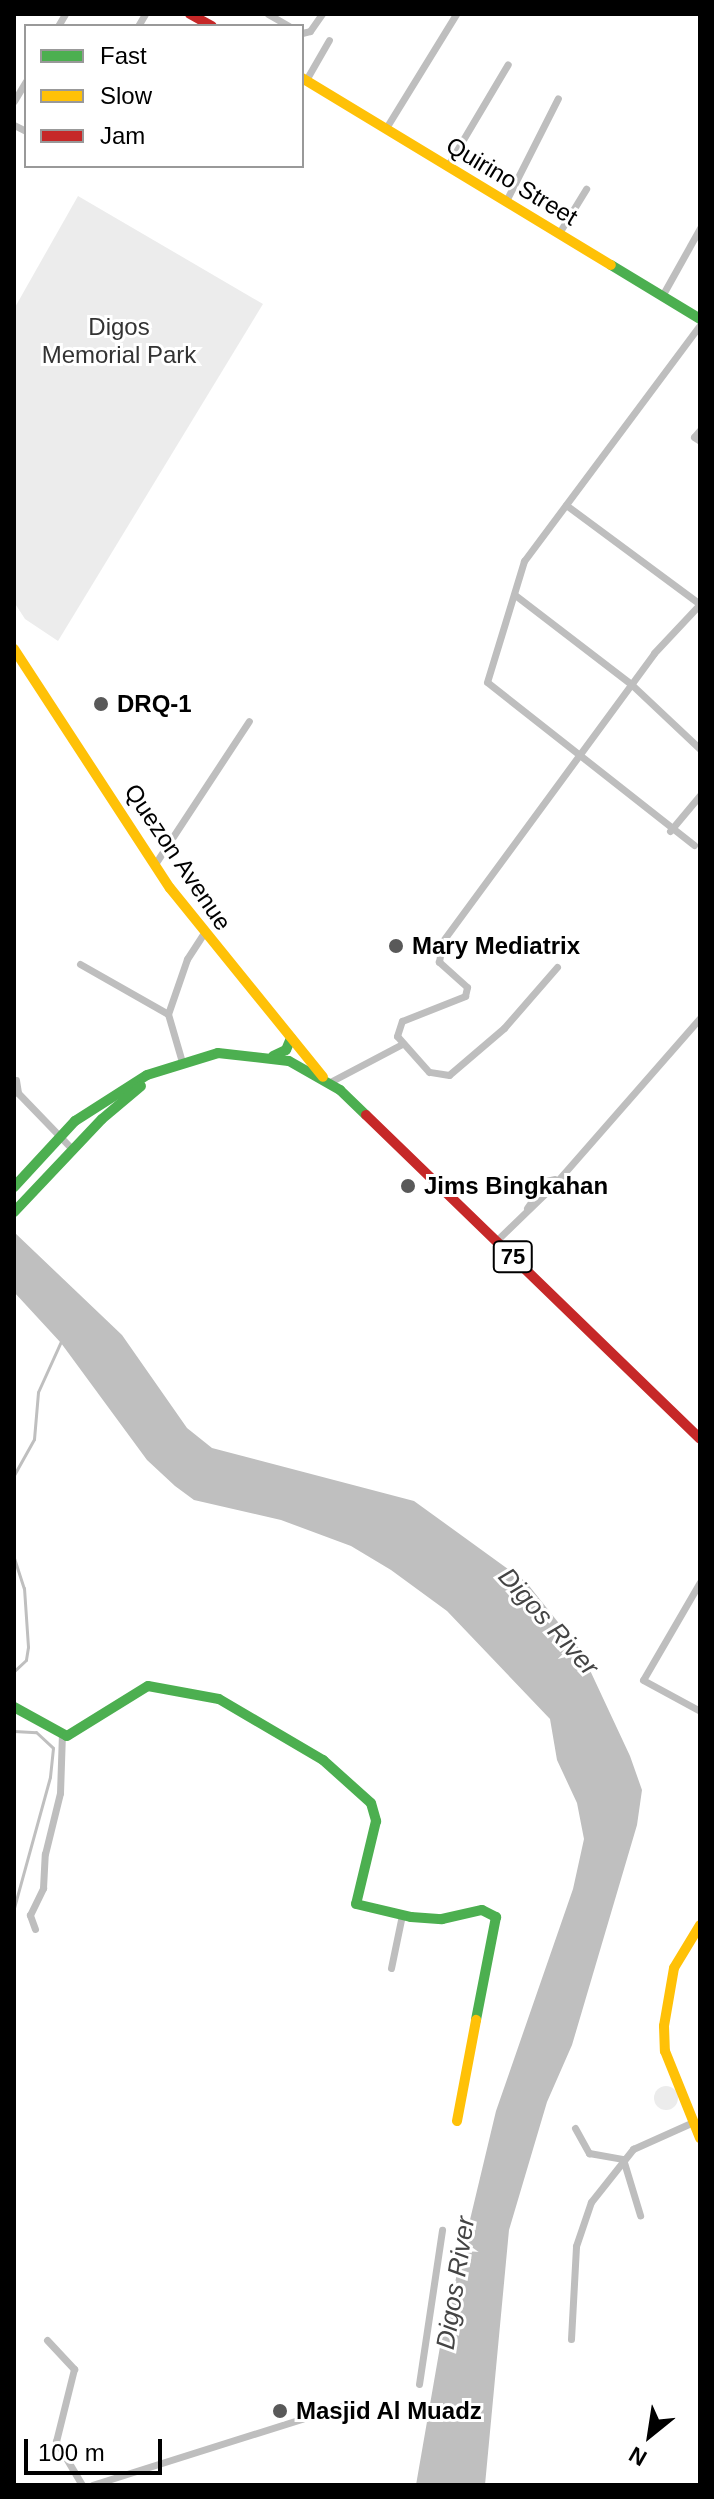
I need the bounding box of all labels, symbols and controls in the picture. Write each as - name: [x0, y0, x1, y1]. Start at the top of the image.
- legend: [24, 24, 304, 168]
- text: Fast: [100, 42, 147, 69]
- text: Slow: [100, 82, 152, 109]
- text: Jam: [100, 122, 145, 149]
- street label: Quirino Street: [441, 131, 583, 231]
- park label: Digos Memorial Park: [42, 313, 196, 369]
- place label: DRQ-1: [117, 690, 192, 718]
- marker: DRQ-1: [92, 695, 110, 713]
- street label: Quezon Avenue: [118, 778, 238, 936]
- place label: Mary Mediatrix: [412, 932, 580, 960]
- marker: Mary Mediatrix: [387, 937, 405, 955]
- place label: Jims Bingkahan: [424, 1172, 608, 1200]
- marker: Jims Bingkahan: [399, 1177, 417, 1195]
- road number: 75: [491, 1239, 535, 1275]
- water label: Digos River: [491, 1562, 605, 1682]
- water label: Digos River: [430, 2214, 482, 2352]
- north arrow: [610, 2395, 690, 2475]
- place label: Masjid Al Muadz: [296, 2397, 483, 2425]
- marker: Masjid Al Muadz: [271, 2402, 289, 2420]
- scale bar: [28, 2423, 166, 2473]
- text: 100 m: [38, 2439, 105, 2466]
- text: N: [625, 2441, 651, 2471]

